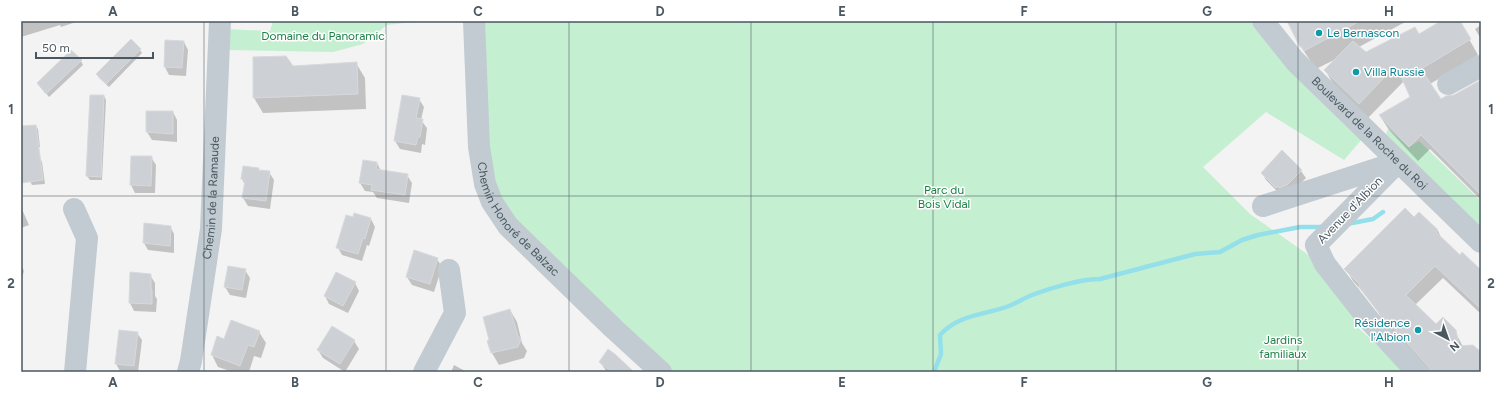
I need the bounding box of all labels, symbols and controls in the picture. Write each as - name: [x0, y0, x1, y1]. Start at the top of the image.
- text: A: [108, 4, 118, 19]
- text: B: [291, 4, 299, 19]
- text: C: [473, 4, 483, 19]
- text: D: [655, 4, 665, 19]
- text: E: [838, 4, 846, 19]
- text: F: [1020, 4, 1028, 19]
- text: G: [1202, 4, 1212, 19]
- text: H: [1384, 4, 1394, 19]
- place label: Le Bernascon: [1327, 26, 1400, 40]
- marker: Le Bernascon: [1314, 28, 1324, 38]
- park label: Domaine du Panoramic: [261, 29, 385, 43]
- scale bar: [36, 34, 153, 60]
- text: 50 m: [42, 41, 70, 55]
- place label: Villa Russie: [1364, 65, 1425, 79]
- marker: Villa Russie: [1351, 67, 1361, 77]
- street label: Boulevard de la Roche du Roi: [1309, 74, 1430, 193]
- text: 1: [8, 102, 14, 117]
- text: 1: [1488, 102, 1494, 117]
- street label: Chemin de la Ramaude: [200, 136, 222, 260]
- street label: Chemin Honoré de Balzac: [475, 161, 563, 279]
- street label: Avenue d'Albion: [1315, 174, 1386, 246]
- park label: Parc du Bois Vidal: [918, 183, 970, 211]
- text: 2: [7, 276, 15, 291]
- text: 2: [1487, 276, 1495, 291]
- place label: Résidence l'Albion: [1354, 316, 1410, 344]
- north arrow: [1428, 319, 1468, 359]
- marker: Résidence l'Albion: [1413, 325, 1423, 335]
- park label: Jardins familiaux: [1259, 333, 1307, 361]
- text: N: [1447, 338, 1462, 354]
- text: A: [108, 375, 118, 390]
- text: B: [291, 375, 299, 390]
- text: C: [473, 375, 483, 390]
- text: D: [655, 375, 665, 390]
- text: E: [838, 375, 846, 390]
- text: F: [1020, 375, 1028, 390]
- text: G: [1202, 375, 1212, 390]
- text: H: [1384, 375, 1394, 390]

